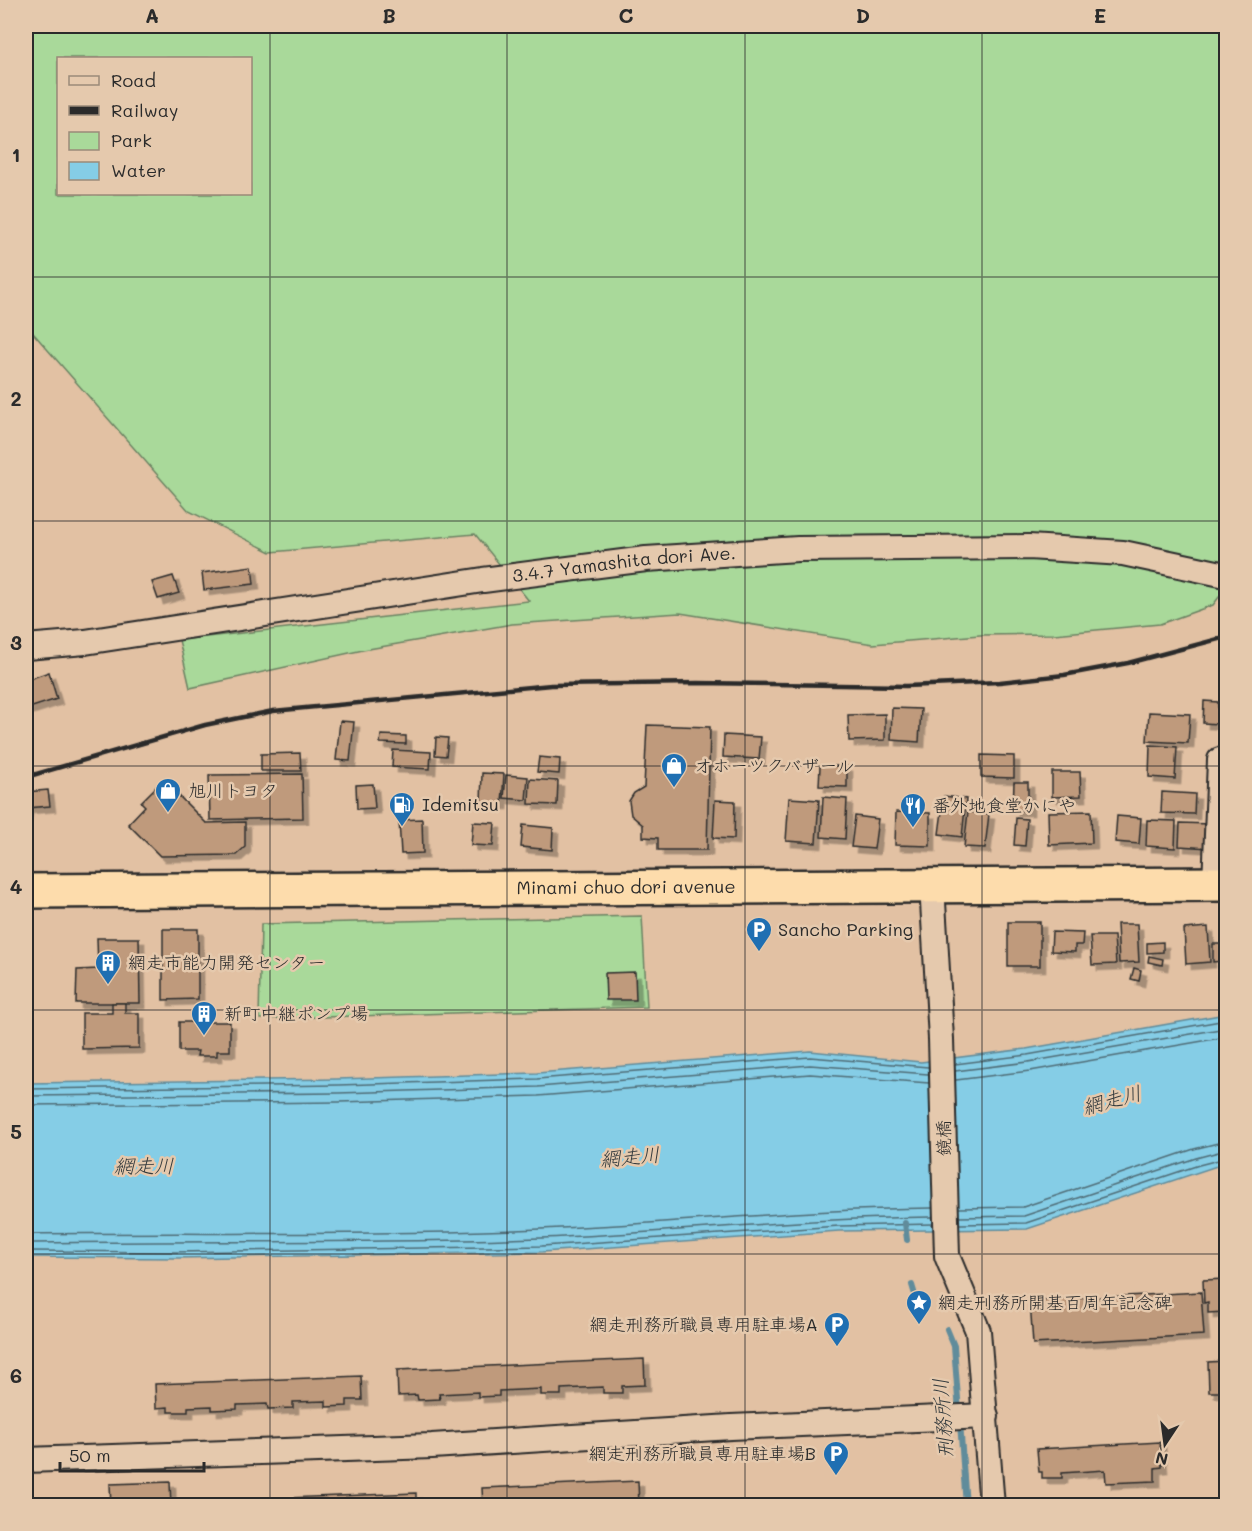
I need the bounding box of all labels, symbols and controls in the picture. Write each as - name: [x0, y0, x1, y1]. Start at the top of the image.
- text: A: [145, 2, 159, 28]
- text: B: [382, 2, 396, 28]
- text: C: [619, 2, 634, 28]
- text: D: [856, 2, 870, 28]
- text: E: [1094, 2, 1106, 28]
- legend: [57, 57, 252, 195]
- text: Road: [111, 68, 156, 92]
- text: Railway: [111, 98, 178, 122]
- text: Park: [111, 128, 152, 152]
- text: 1: [12, 141, 20, 167]
- text: Water: [111, 158, 166, 182]
- text: 2: [10, 385, 22, 411]
- street label: 3.4.7 Yamashita dori Ave.: [511, 540, 736, 587]
- text: 3: [10, 629, 22, 655]
- shop icon: オホーツクバザール: [659, 751, 689, 789]
- place label: オホーツクバザール: [694, 753, 854, 777]
- shop icon: 旭川トヨタ: [153, 776, 183, 814]
- place label: 旭川トヨタ: [188, 778, 278, 802]
- fuel station icon: Idemitsu: [387, 790, 417, 828]
- restaurant icon: 番外地食堂かにや: [898, 791, 928, 829]
- place label: Idemitsu: [422, 792, 499, 816]
- place label: 番外地食堂かにや: [932, 793, 1076, 817]
- text: 4: [10, 873, 23, 899]
- street label: Minami chuo dori avenue: [516, 874, 736, 899]
- parking icon: Sancho Parking: [744, 915, 774, 953]
- place label: Sancho Parking: [778, 917, 913, 941]
- building icon: 網走市能力開発センター: [93, 948, 123, 986]
- place label: 網走市能力開発センター: [128, 950, 325, 974]
- building icon: 新町中継ポンプ場: [189, 999, 219, 1037]
- place label: 新町中継ポンプ場: [224, 1001, 368, 1025]
- water label: 網走川: [1079, 1079, 1144, 1119]
- text: 5: [10, 1118, 22, 1144]
- street label: 鏡橋: [931, 1120, 955, 1156]
- water label: 網走川: [599, 1140, 661, 1172]
- water label: 網走川: [114, 1152, 174, 1178]
- place icon: 網走刑務所開基百周年記念碑: [904, 1288, 934, 1326]
- place label: 網走刑務所開基百周年記念碑: [938, 1290, 1172, 1314]
- parking icon: 網走刑務所職員専用駐車場A: [822, 1310, 852, 1348]
- place label: 網走刑務所職員専用駐車場A: [590, 1312, 818, 1336]
- text: 6: [10, 1362, 22, 1388]
- water label: 刑務所川: [926, 1377, 958, 1459]
- north arrow: [1135, 1414, 1195, 1474]
- scale bar: [60, 1435, 204, 1473]
- parking icon: 網走刑務所職員専用駐車場B: [821, 1439, 851, 1477]
- place label: 網走刑務所職員専用駐車場B: [589, 1441, 816, 1465]
- text: 50 m: [69, 1443, 111, 1467]
- text: N: [1153, 1448, 1170, 1471]

